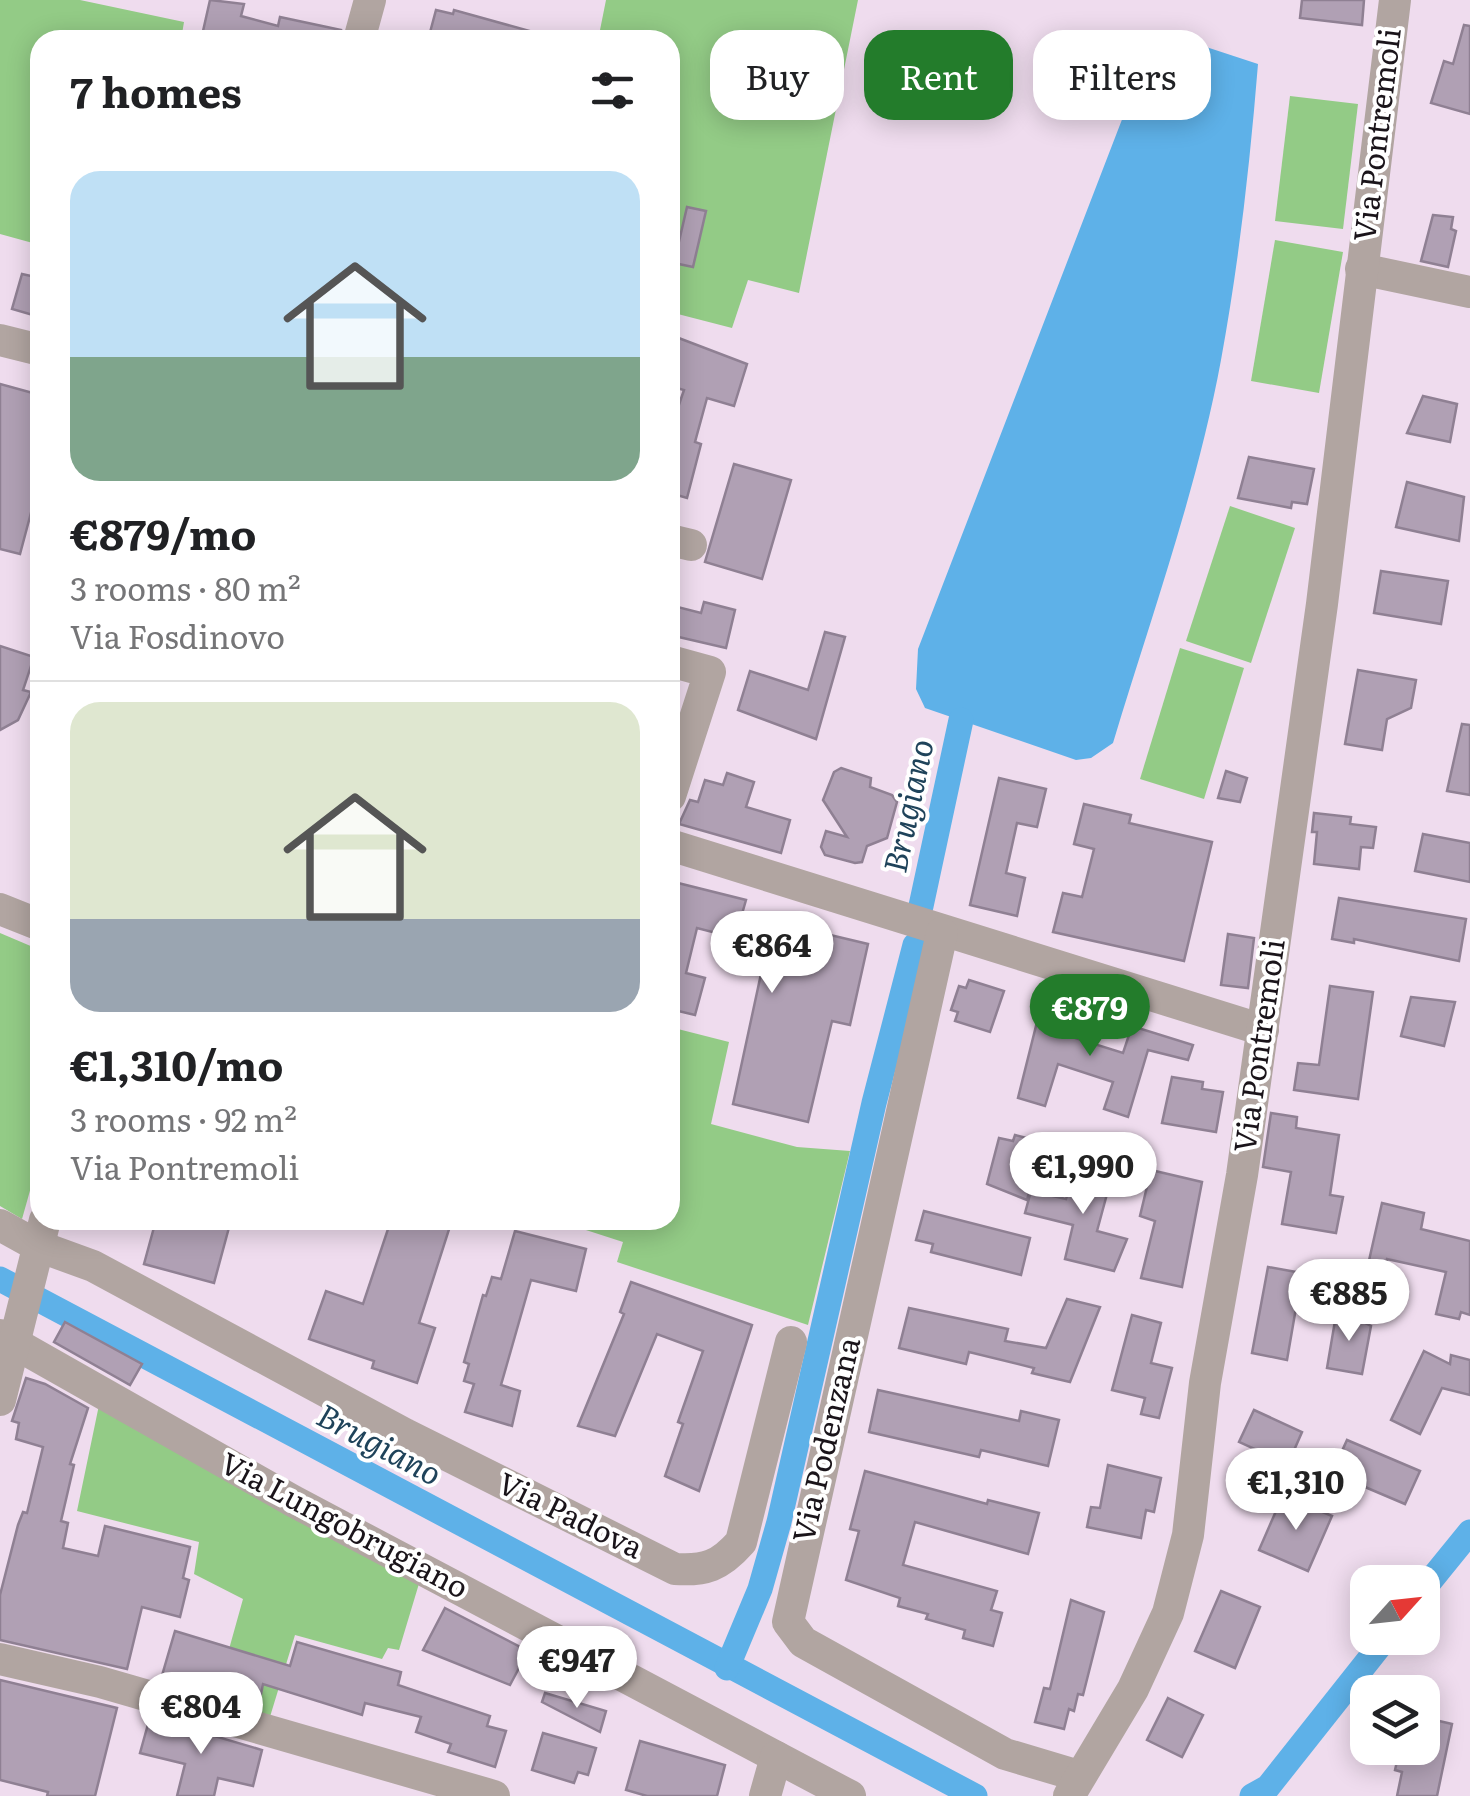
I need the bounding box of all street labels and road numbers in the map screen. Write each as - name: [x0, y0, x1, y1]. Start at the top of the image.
- street label: Via Pontremoli: [1340, 25, 1410, 244]
- street label: Via Pontremoli: [1220, 936, 1294, 1155]
- street label: Via Podenzana: [779, 1332, 869, 1546]
- street label: Via Lungobrugiano: [214, 1439, 477, 1607]
- street label: Via Padova: [491, 1459, 652, 1568]

